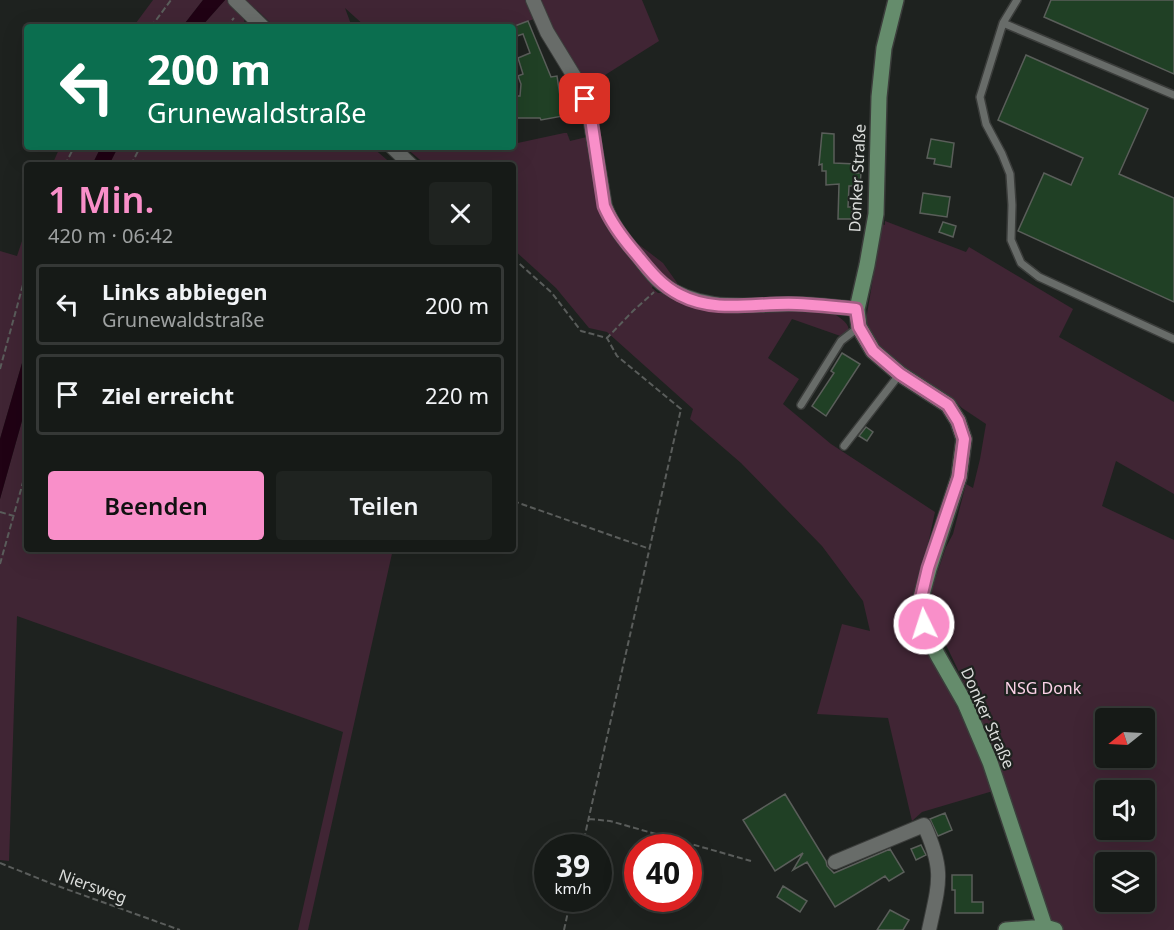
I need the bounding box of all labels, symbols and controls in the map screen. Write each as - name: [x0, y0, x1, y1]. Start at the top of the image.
- text: 200 m: [147, 40, 271, 97]
- icon: left: [48, 48, 126, 126]
- pin: [559, 73, 610, 124]
- icon: arrive: [568, 82, 601, 115]
- text: Grunewaldstraße: [147, 94, 367, 131]
- street label: Donker Straße: [843, 123, 871, 233]
- text: 1 Min.: [48, 175, 155, 224]
- button: close: [429, 182, 492, 245]
- text: 420 m · 06:42: [48, 222, 173, 249]
- text: Links abbiegen: [102, 276, 268, 306]
- icon: left: [51, 288, 84, 321]
- text: 200 m: [425, 290, 489, 320]
- text: Grunewaldstraße: [102, 306, 265, 333]
- icon: arrive: [51, 378, 84, 411]
- text: Ziel erreicht: [102, 380, 234, 410]
- text: 220 m: [425, 380, 489, 410]
- button: Beenden: [48, 471, 264, 540]
- button: Teilen: [276, 471, 492, 540]
- position arrow: [892, 592, 956, 656]
- street label: Donker Straße: [956, 664, 1020, 772]
- park label: NSG Donk: [1005, 677, 1082, 699]
- north arrow: [1095, 708, 1155, 768]
- map controls: [1095, 708, 1155, 912]
- button: sound: [1095, 780, 1155, 840]
- speed limit sign: 40: [624, 834, 702, 912]
- text: 39: [556, 845, 590, 886]
- button: layers: [1095, 852, 1155, 912]
- street label: Niersweg: [56, 864, 130, 908]
- text: km/h: [555, 878, 591, 898]

